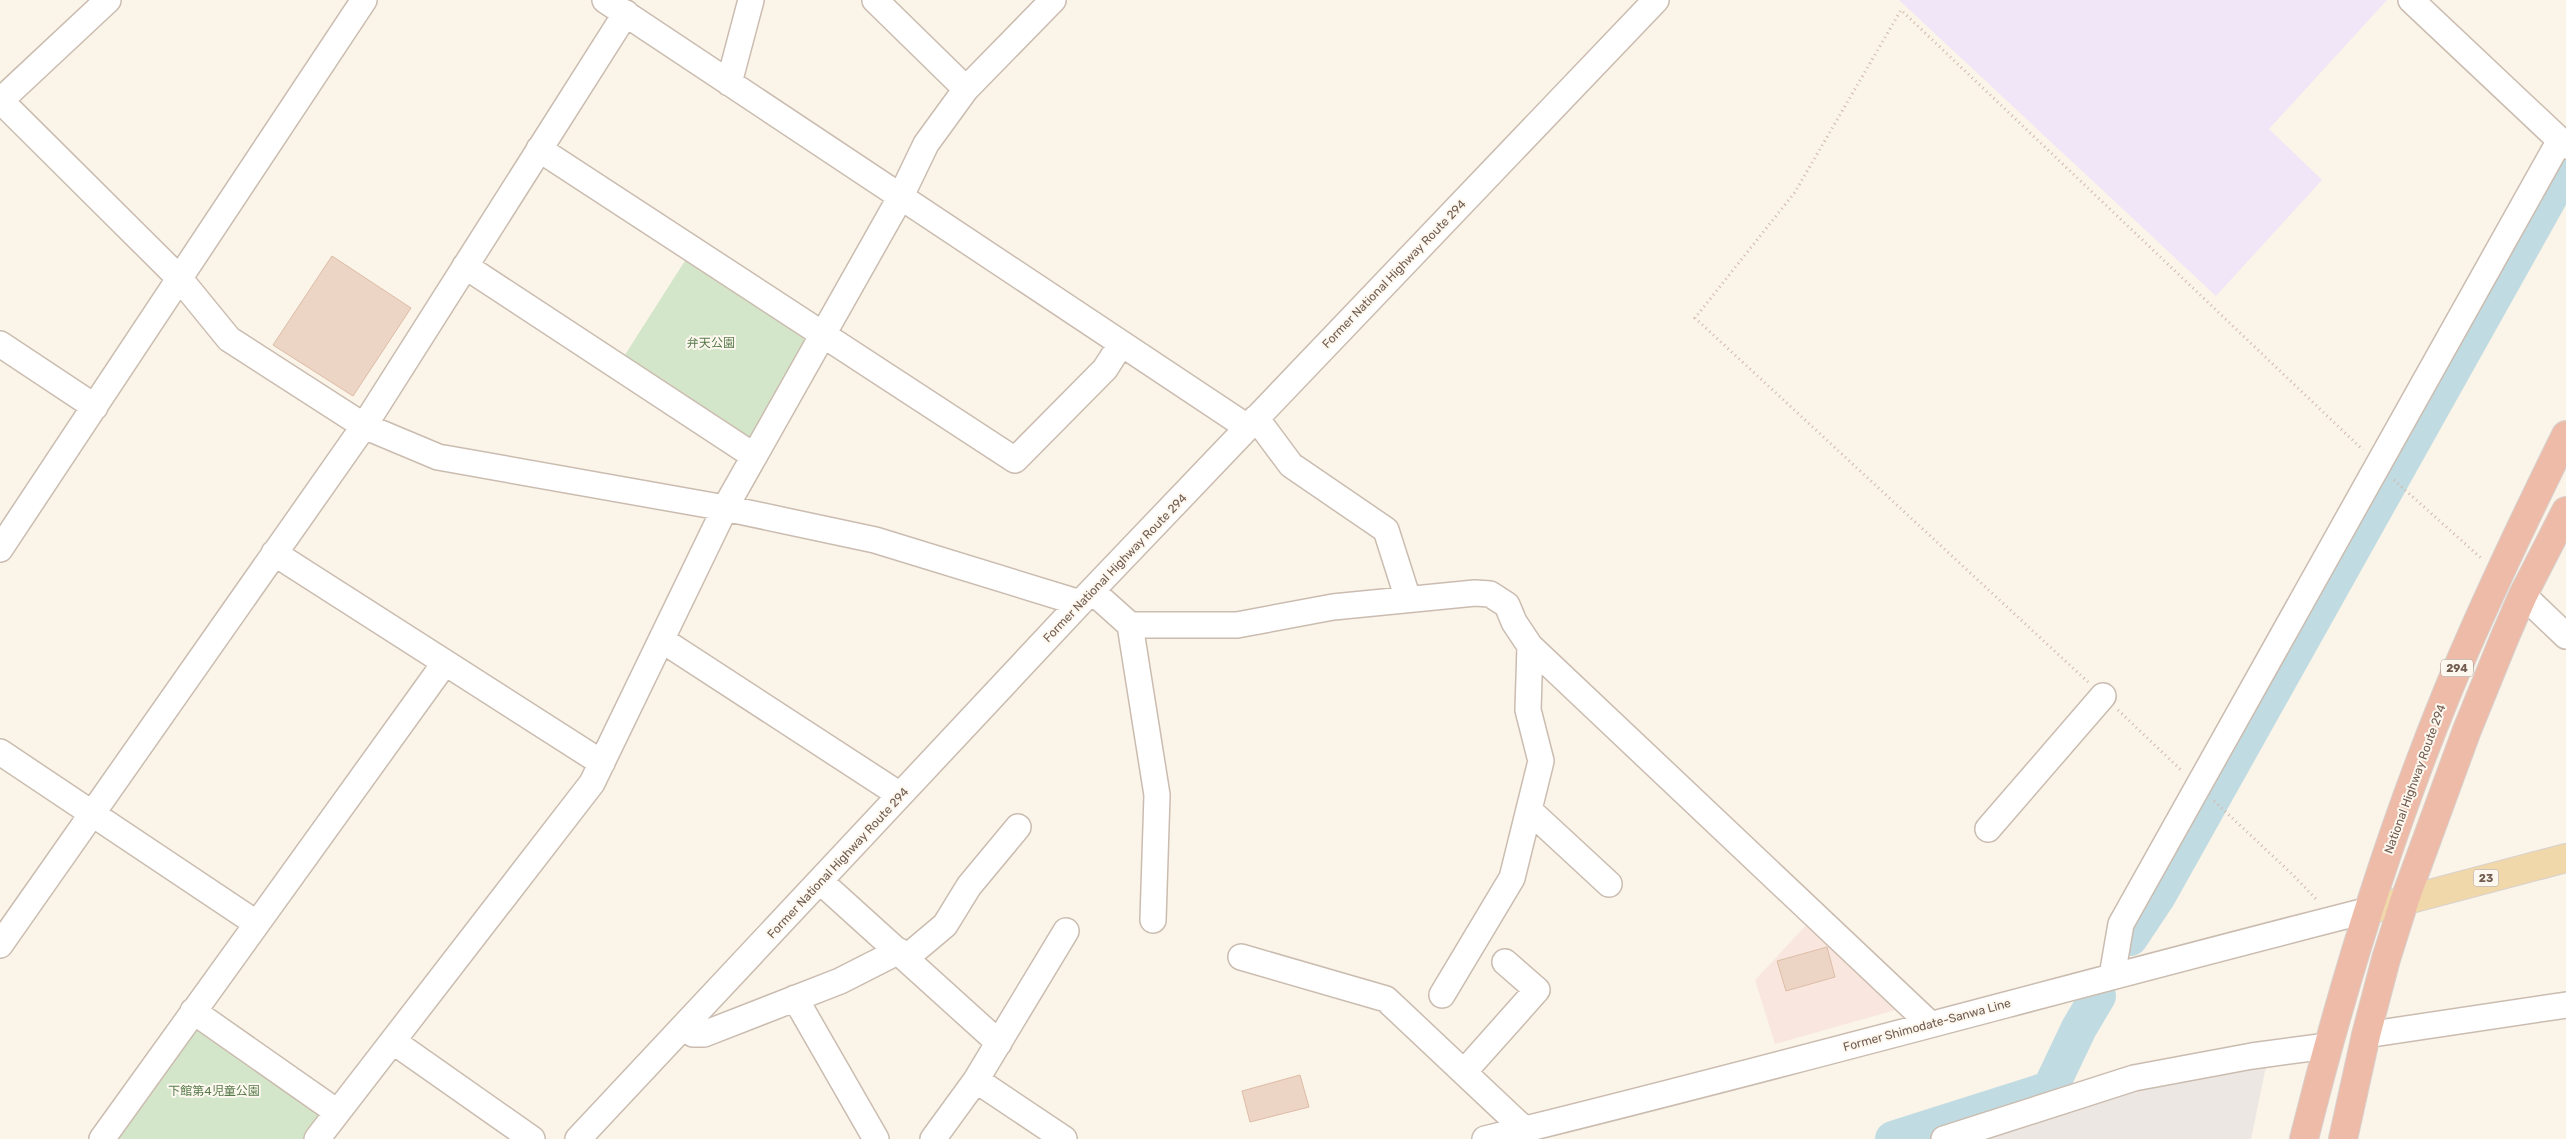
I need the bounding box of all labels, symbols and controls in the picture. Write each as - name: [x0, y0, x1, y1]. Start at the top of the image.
- street label: Former National Highway Route 294: [1319, 197, 1469, 351]
- park label: 弁天公園: [687, 336, 735, 350]
- street label: Former National Highway Route 294: [1040, 491, 1190, 645]
- road number: 294: [2441, 660, 2473, 676]
- street label: National Highway Route 294: [2381, 702, 2449, 856]
- street label: Former National Highway Route 294: [764, 784, 912, 941]
- road number: 23: [2474, 870, 2498, 886]
- street label: Former Shimodate-Sanwa Line: [1842, 996, 2013, 1054]
- park label: 下館第4児童公園: [168, 1084, 260, 1098]

